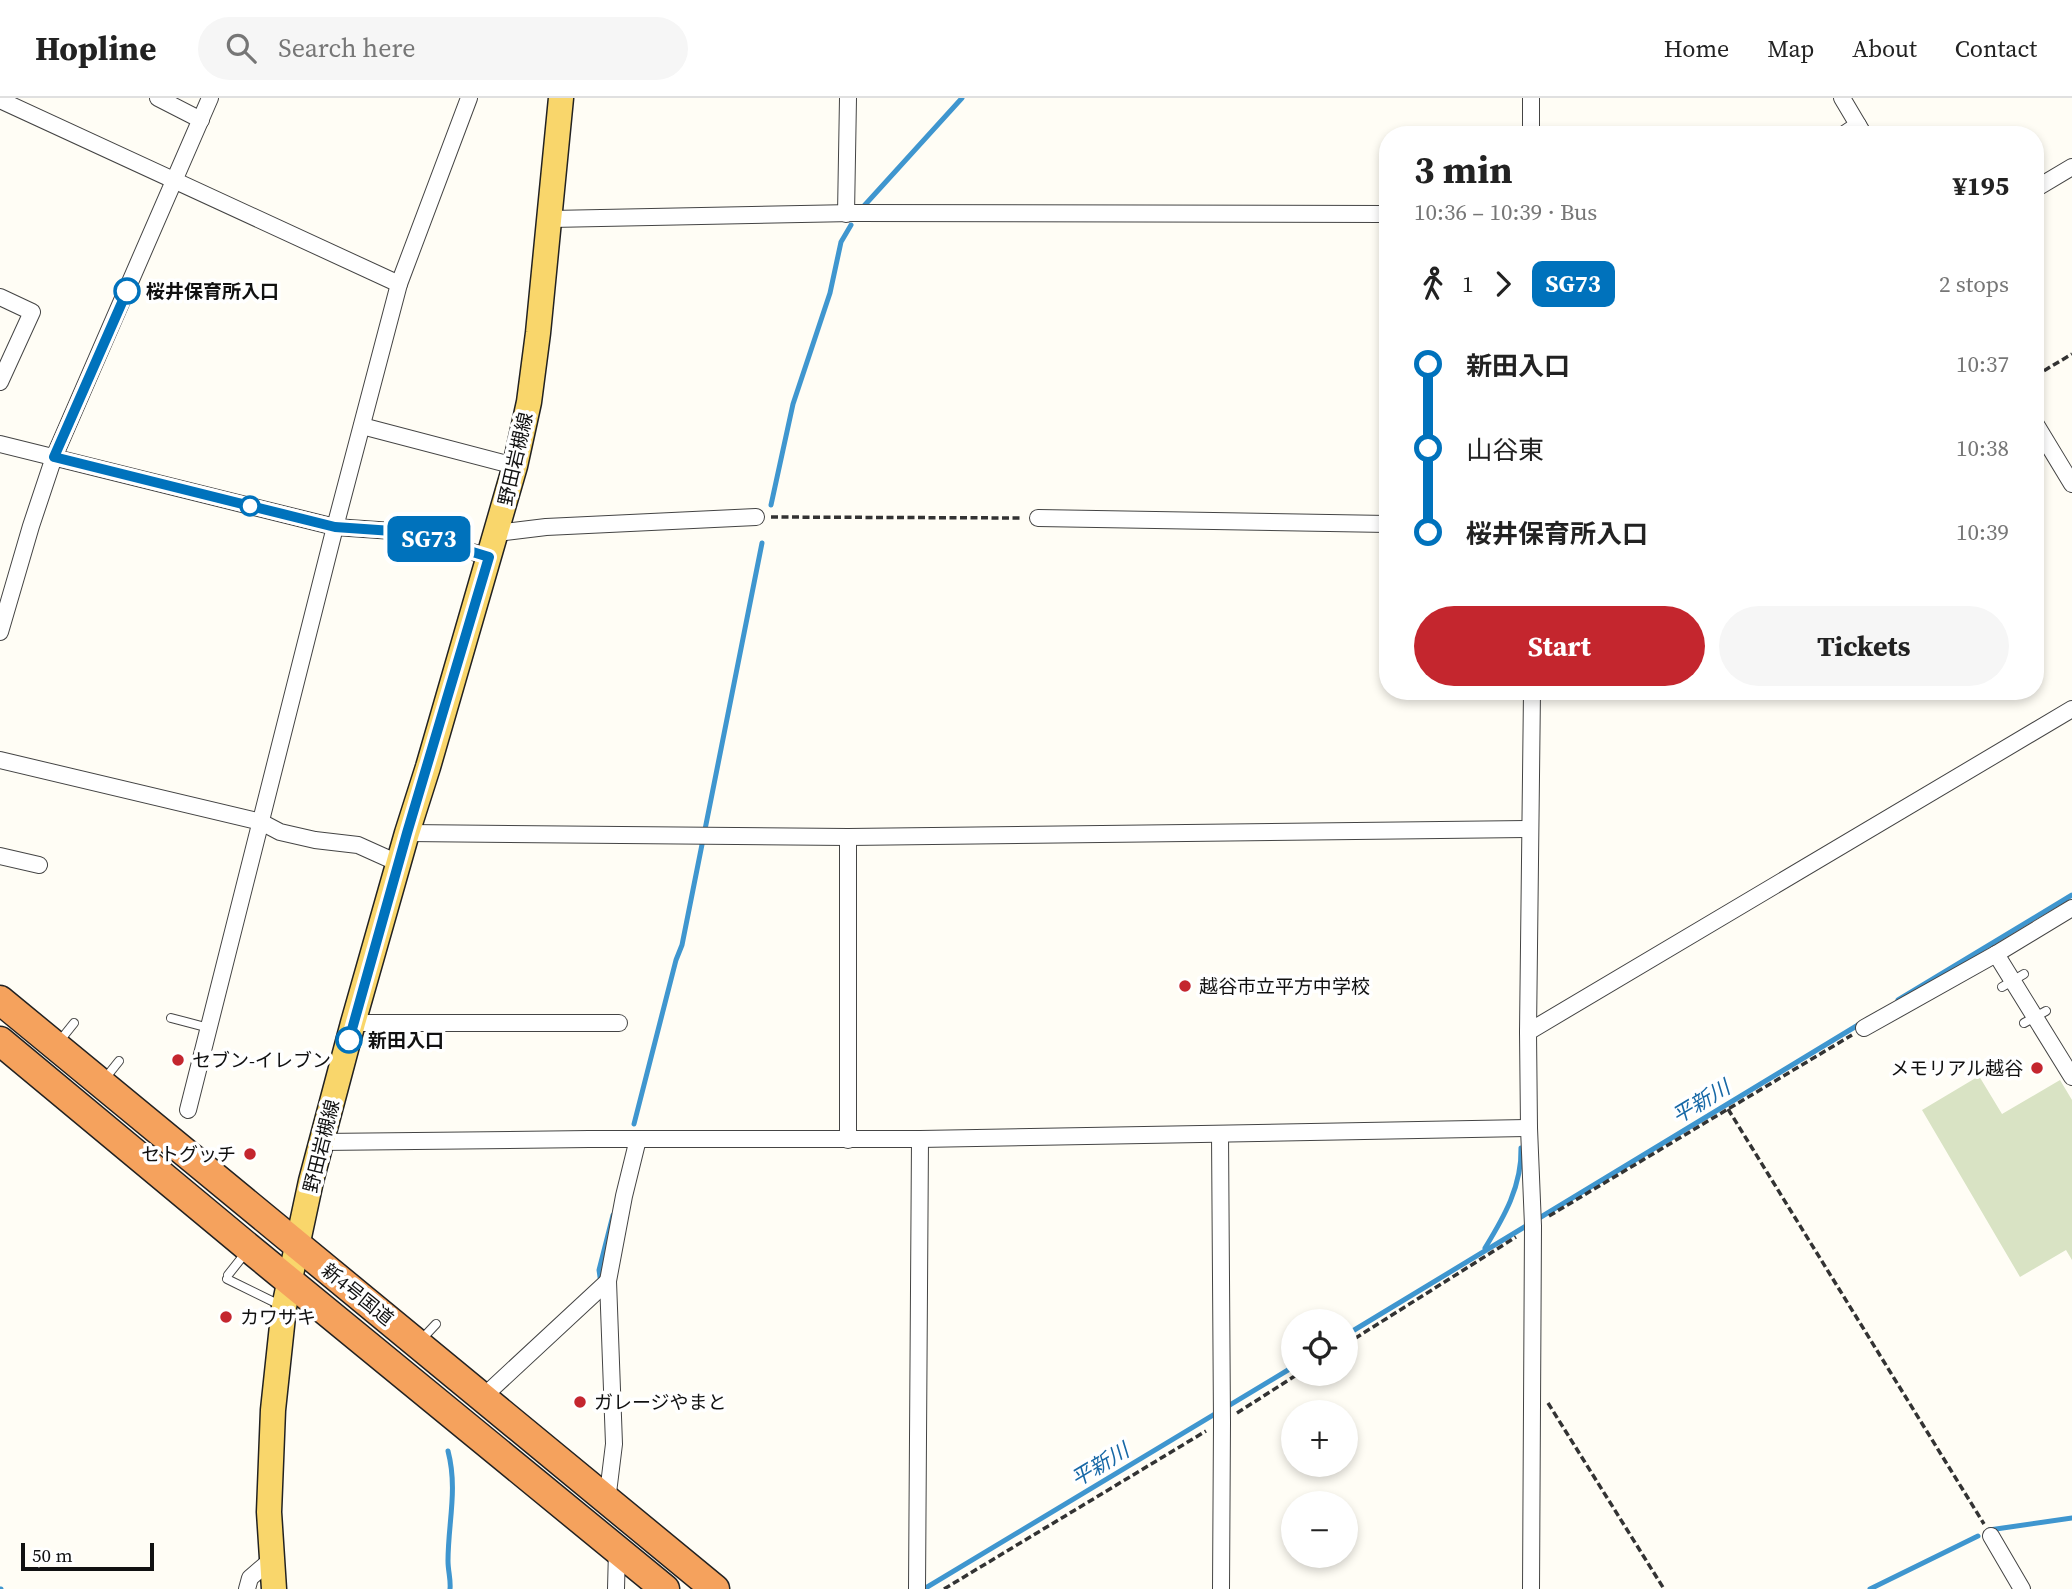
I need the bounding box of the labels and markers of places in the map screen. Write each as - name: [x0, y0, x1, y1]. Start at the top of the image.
- marker: 桜井保育所入口: [114, 278, 140, 304]
- place label: 桜井保育所入口: [146, 278, 279, 304]
- unlabelled marker: [240, 496, 260, 516]
- place label: 越谷市立平方中学校: [1199, 973, 1370, 999]
- marker: 越谷市立平方中学校: [1177, 978, 1193, 994]
- marker: 新田入口: [336, 1027, 362, 1053]
- place label: 新田入口: [368, 1027, 444, 1053]
- place label: セブン-イレブン: [192, 1047, 331, 1073]
- marker: セブン-イレブン: [170, 1052, 186, 1068]
- place label: メモリアル越谷: [1890, 1055, 2023, 1081]
- marker: メモリアル越谷: [2029, 1060, 2045, 1076]
- place label: セトグッチ: [141, 1141, 236, 1167]
- marker: セトグッチ: [242, 1146, 258, 1162]
- place label: カワサキ: [240, 1304, 316, 1330]
- marker: カワサキ: [218, 1309, 234, 1325]
- place label: ガレージやまと: [594, 1389, 727, 1415]
- marker: ガレージやまと: [572, 1394, 588, 1410]

